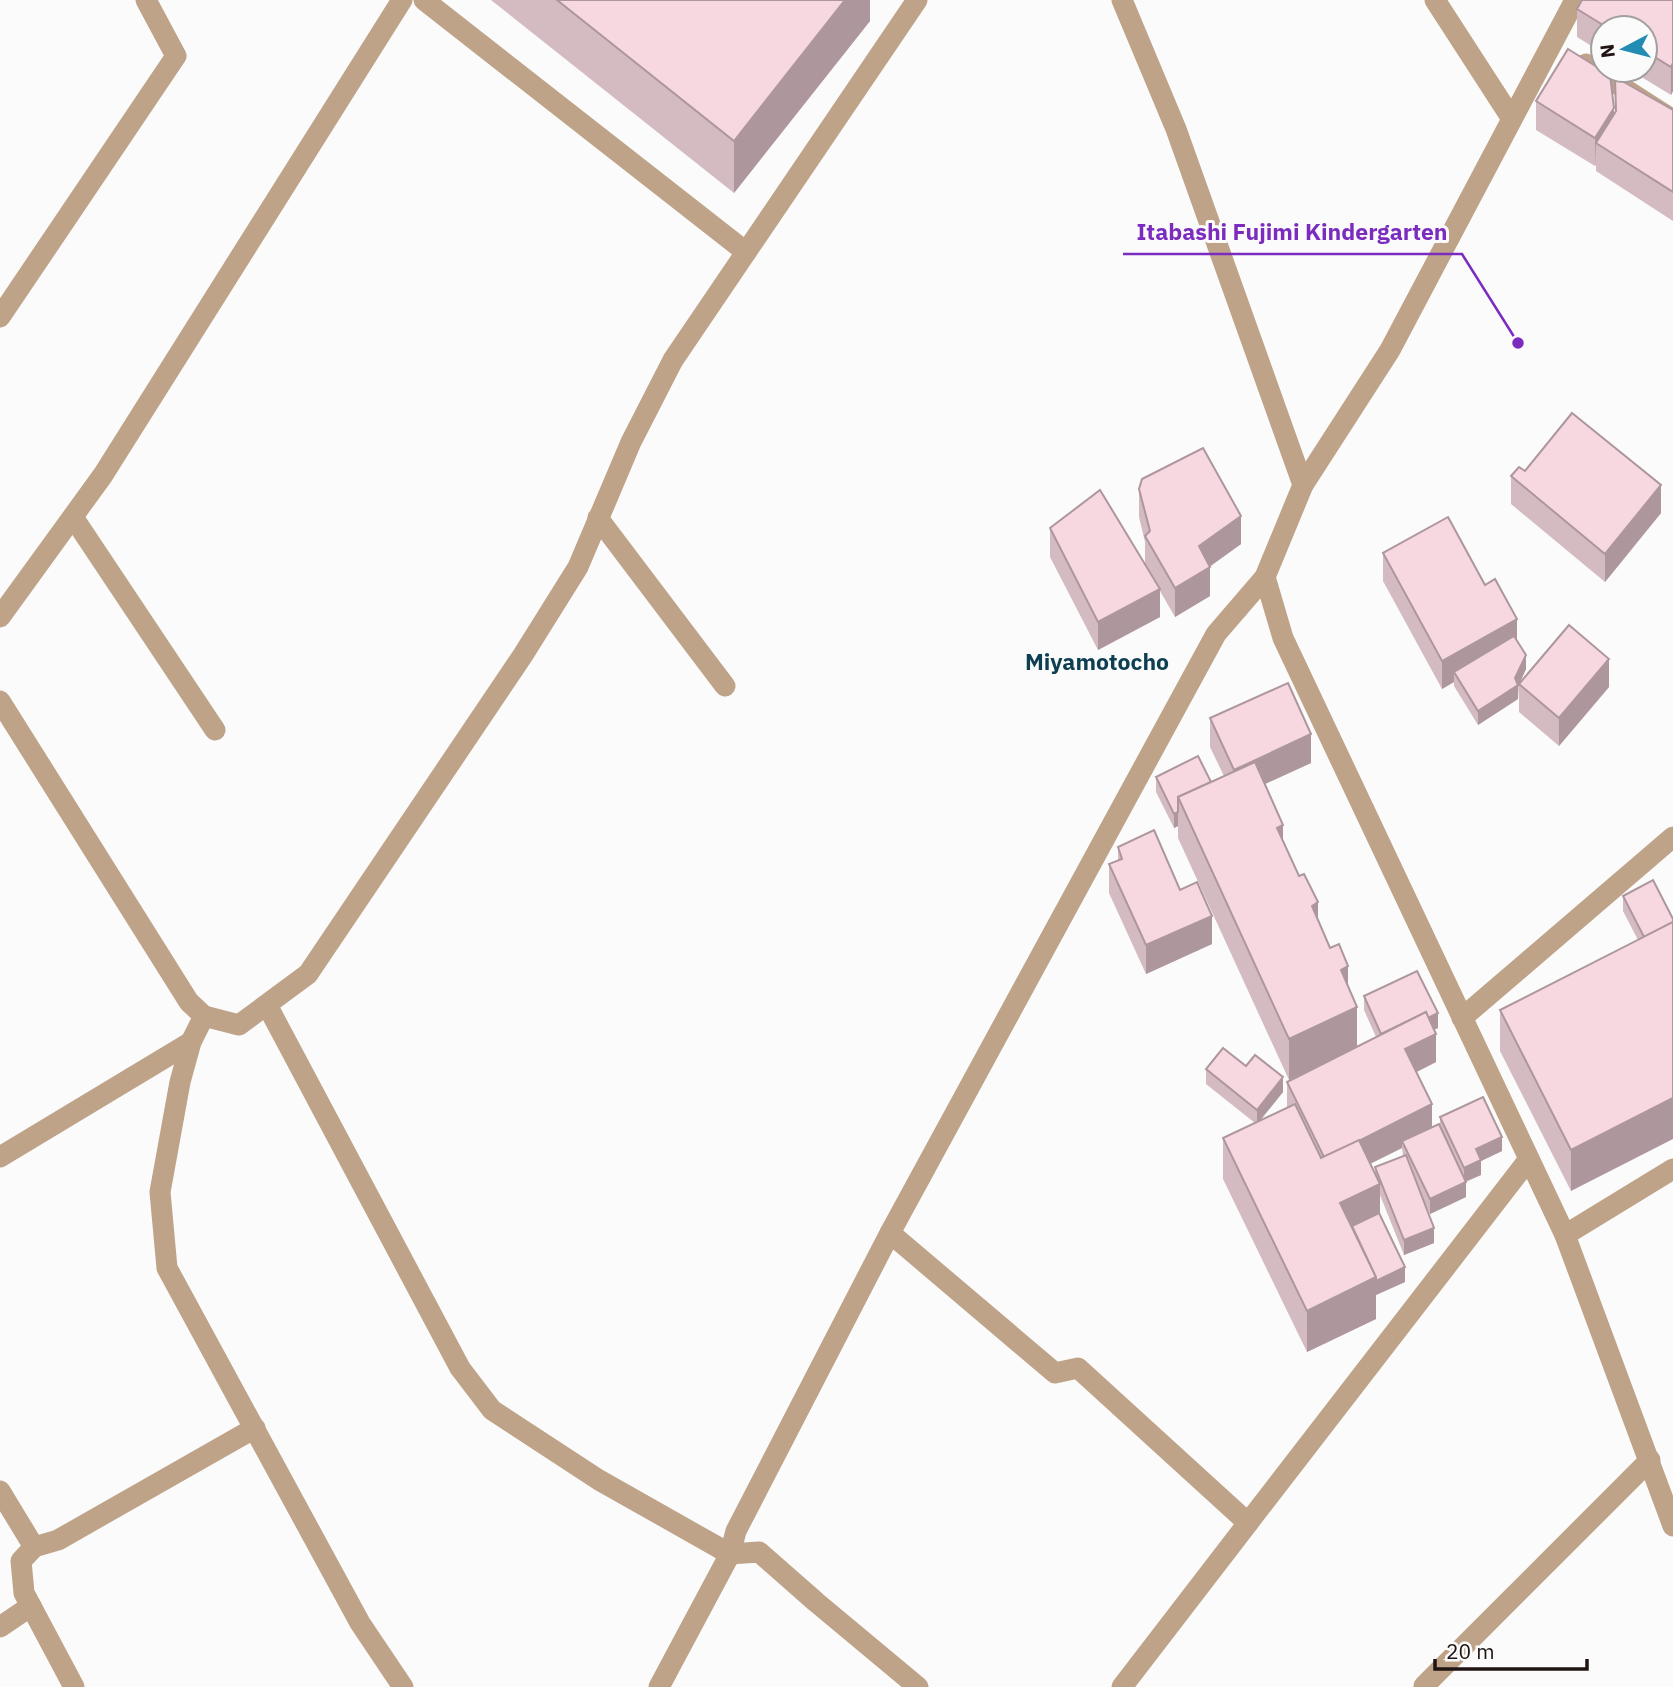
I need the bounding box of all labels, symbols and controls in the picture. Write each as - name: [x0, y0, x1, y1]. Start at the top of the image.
- north arrow: [1589, 14, 1659, 84]
- text: N: [1594, 43, 1620, 59]
- callout: Itabashi Fujimi Kindergarten: [1123, 210, 1462, 254]
- text: Itabashi Fujimi Kindergarten: [1136, 216, 1448, 246]
- district label: Miyamotocho: [1025, 646, 1169, 676]
- scale bar: [1435, 1628, 1587, 1672]
- text: 20 m: [1446, 1637, 1495, 1665]

